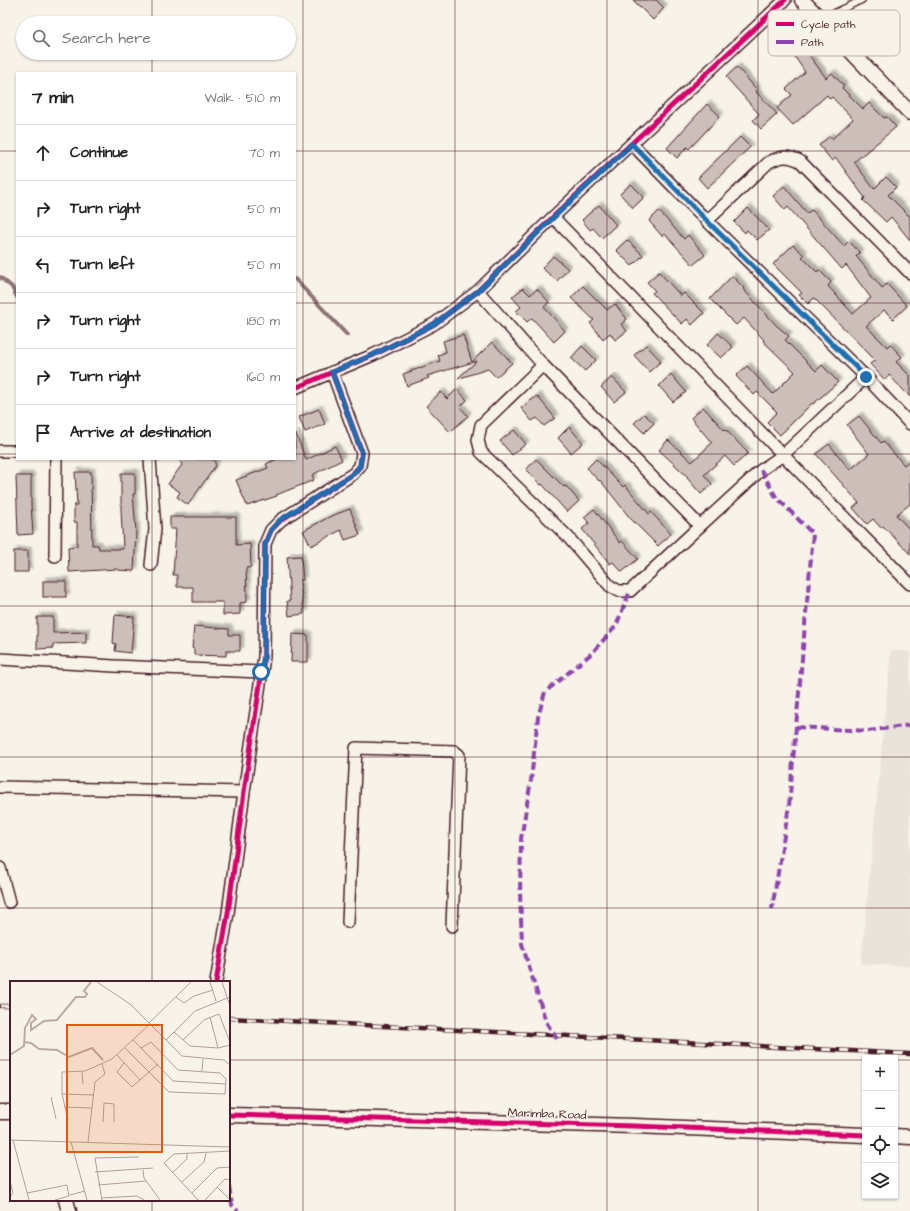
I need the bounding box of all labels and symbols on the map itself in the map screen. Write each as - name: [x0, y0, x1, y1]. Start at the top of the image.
- legend: [768, 10, 900, 56]
- text: Cycle path: [801, 17, 856, 33]
- text: Path: [801, 35, 824, 50]
- route end: [857, 368, 875, 386]
- route start: [252, 663, 270, 681]
- inset map: [10, 981, 230, 1201]
- street label: Marimba Road: [507, 1104, 587, 1124]

